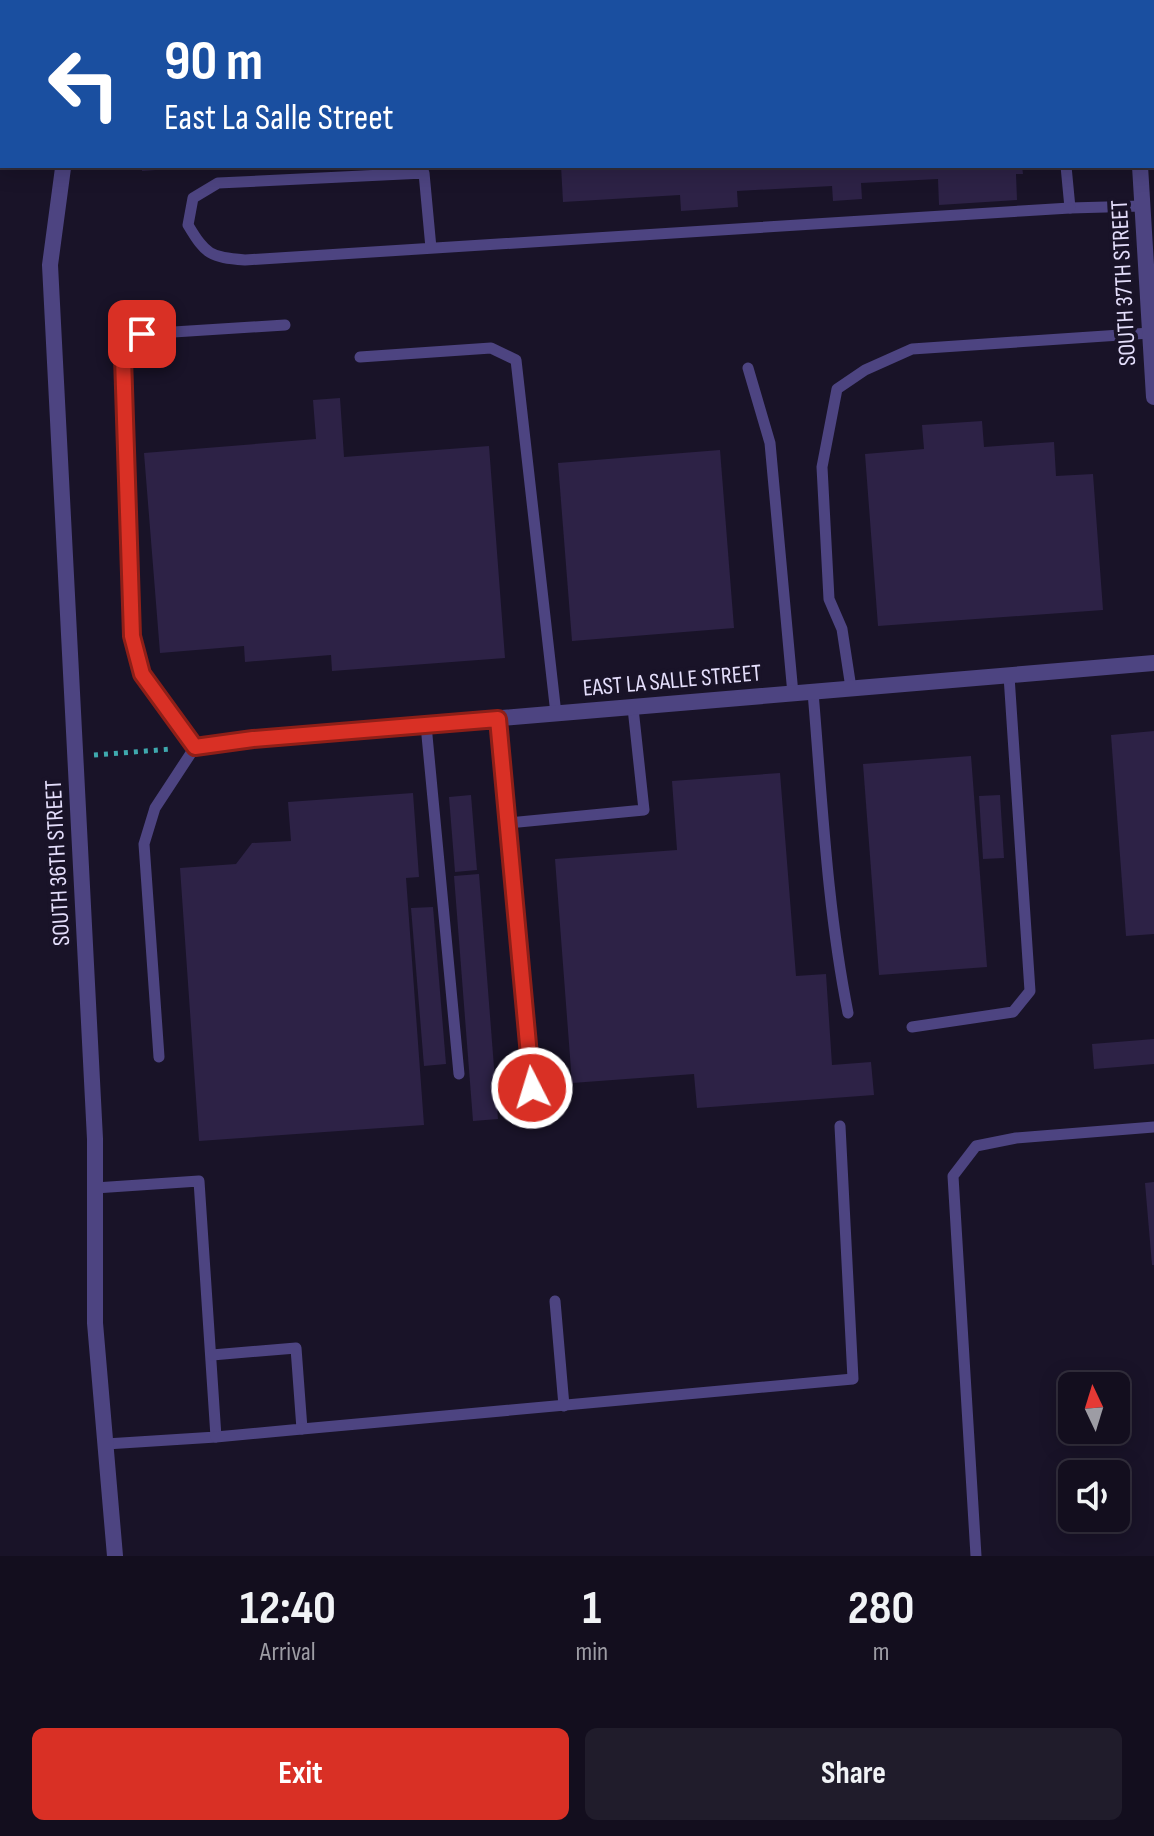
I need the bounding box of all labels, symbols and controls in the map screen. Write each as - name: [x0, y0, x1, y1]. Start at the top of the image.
- text: 90 m: [164, 29, 263, 96]
- icon: left: [32, 32, 136, 136]
- text: East La Salle Street: [164, 97, 394, 140]
- street label: SOUTH 37TH STREET: [1105, 199, 1142, 367]
- pin: [108, 300, 176, 368]
- icon: arrive: [120, 312, 164, 356]
- street label: EAST LA SALLE STREET: [581, 658, 763, 703]
- street label: SOUTH 36TH STREET: [39, 779, 76, 947]
- position arrow: [490, 1046, 574, 1130]
- north arrow: [1058, 1372, 1130, 1444]
- map controls: [1058, 1372, 1130, 1532]
- button: sound: [1058, 1460, 1130, 1532]
- text: 12:40: [240, 1580, 336, 1637]
- text: 1: [582, 1580, 601, 1637]
- text: 280: [848, 1580, 914, 1637]
- text: Arrival: [260, 1637, 316, 1668]
- text: min: [576, 1637, 608, 1668]
- text: m: [873, 1637, 889, 1668]
- button: Exit: [32, 1728, 569, 1820]
- button: Share: [585, 1728, 1122, 1820]

